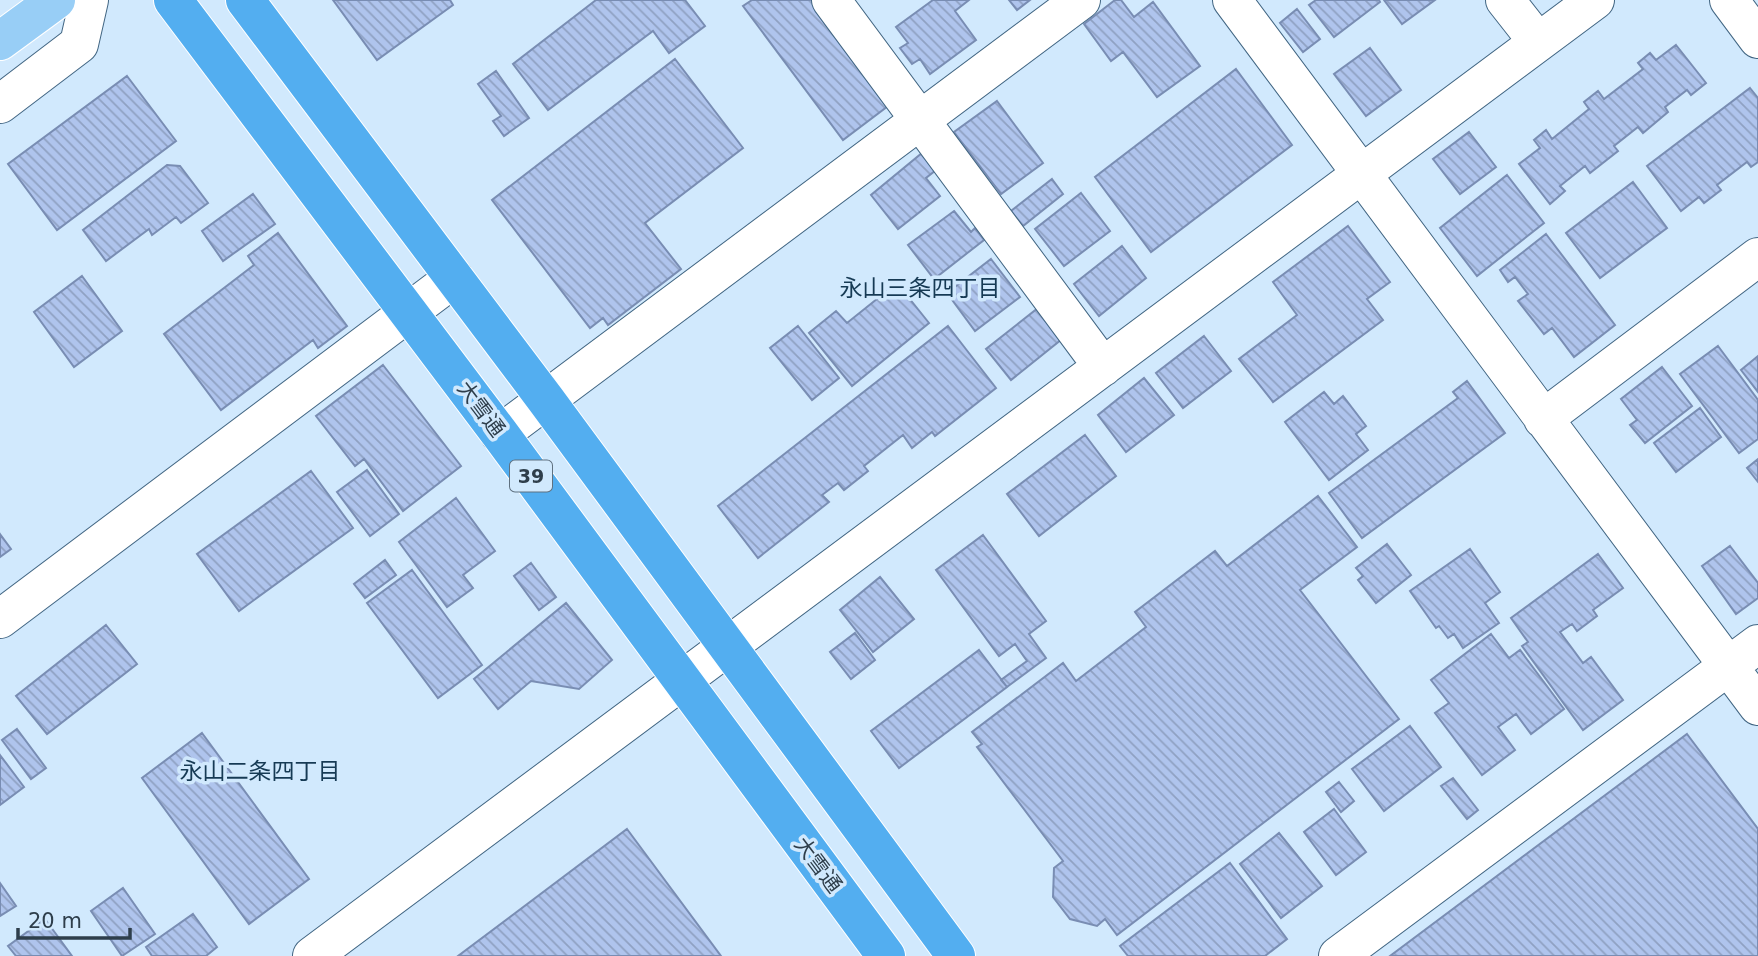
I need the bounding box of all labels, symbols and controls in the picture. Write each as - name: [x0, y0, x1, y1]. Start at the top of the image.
- district label: 永山三条四丁目: [840, 275, 1001, 301]
- street label: 大雪通: [452, 377, 510, 441]
- road number: 39: [510, 461, 552, 491]
- district label: 永山二条四丁目: [180, 758, 341, 784]
- street label: 大雪通: [789, 833, 847, 897]
- scale bar: [18, 897, 130, 941]
- text: 20 m: [28, 909, 82, 933]

